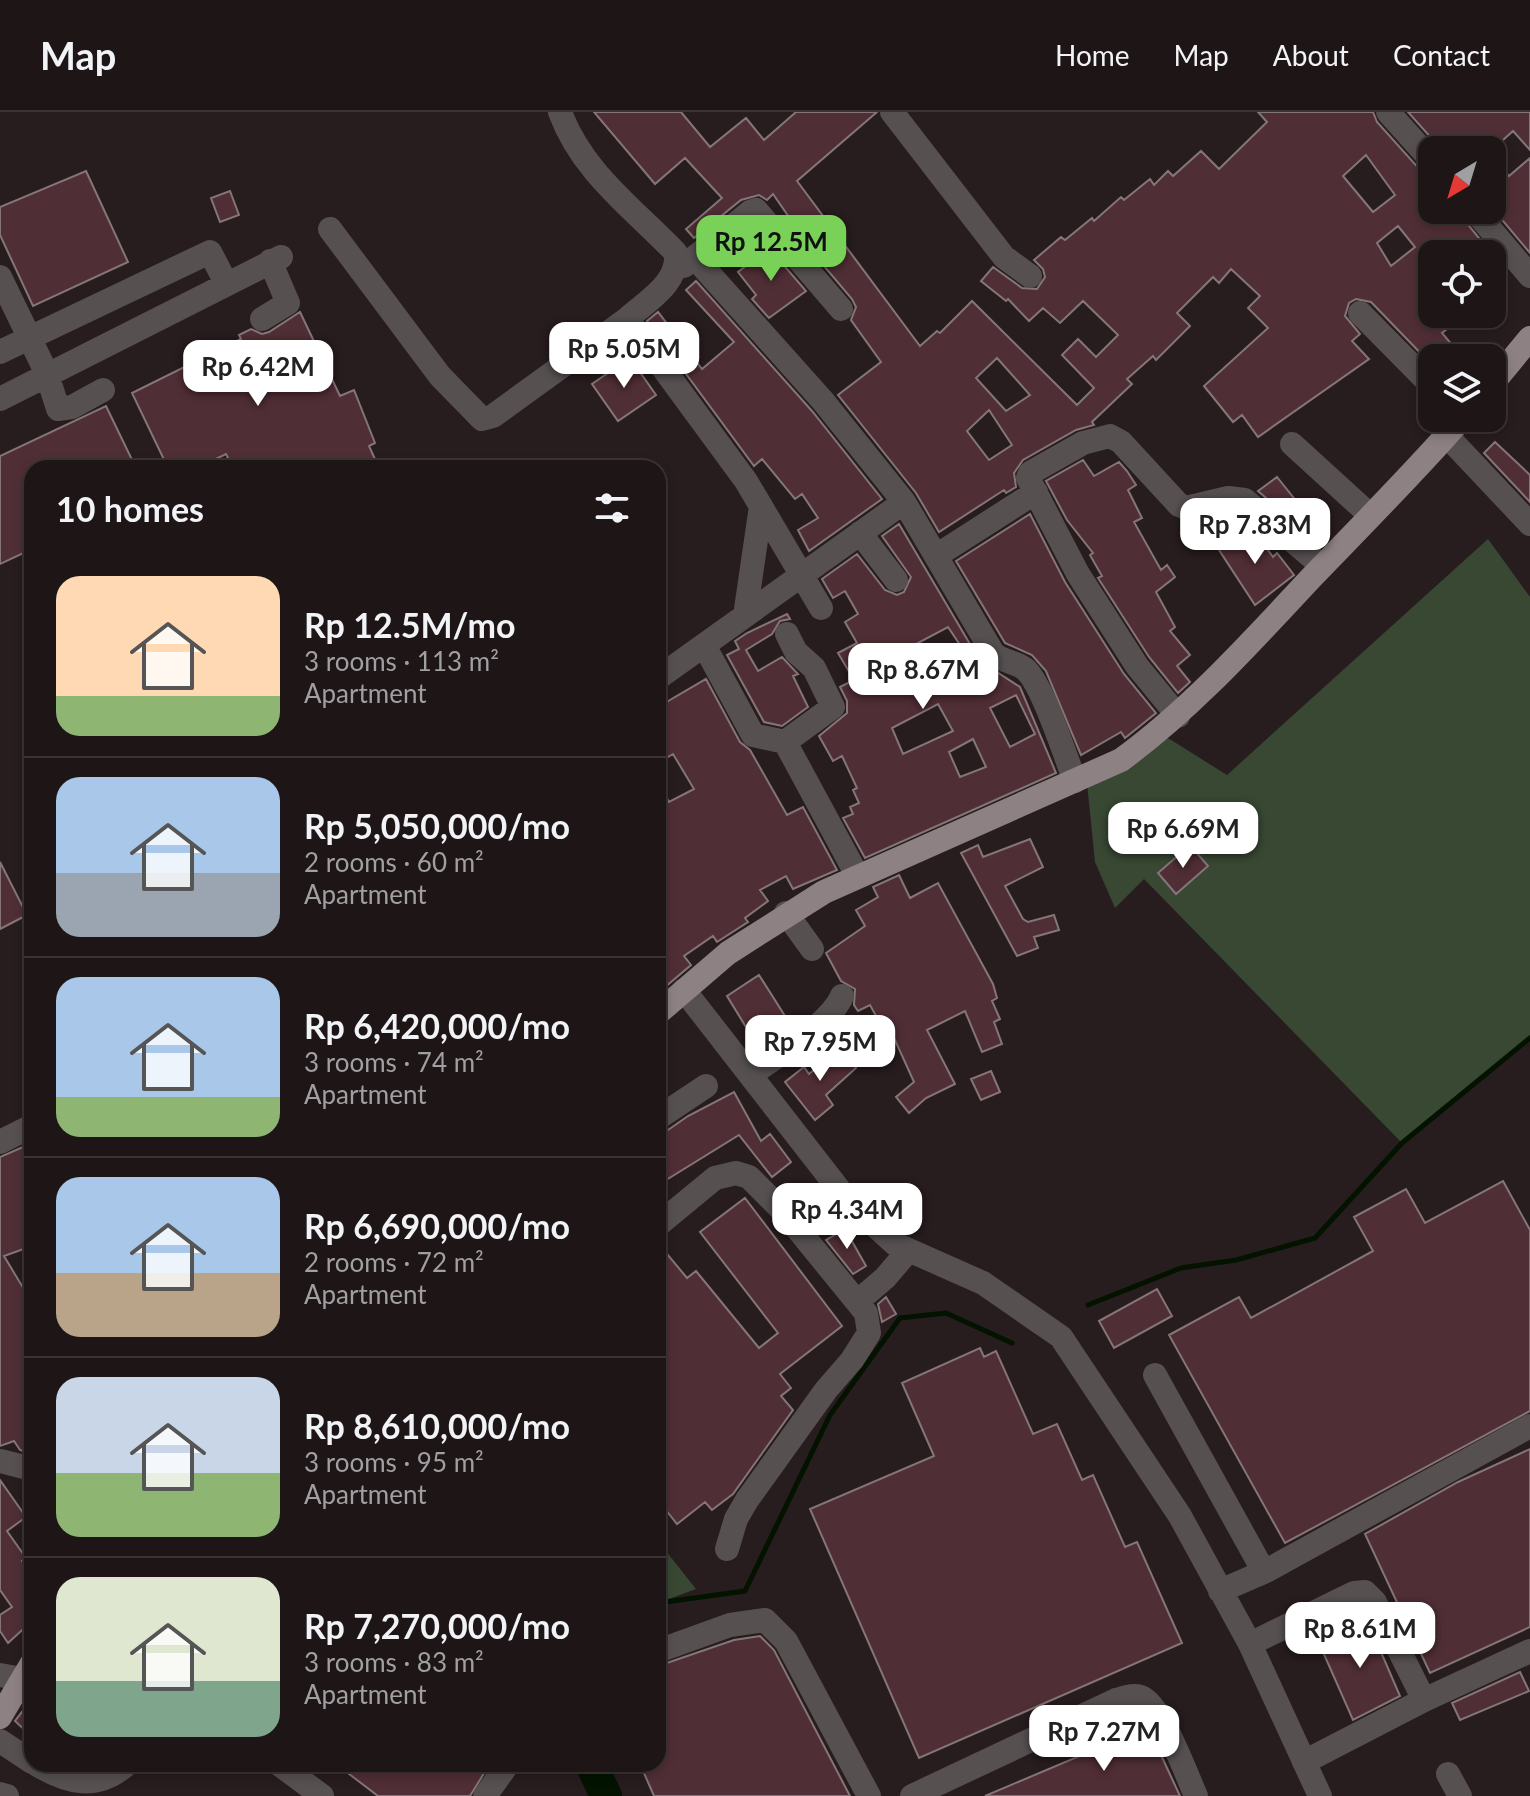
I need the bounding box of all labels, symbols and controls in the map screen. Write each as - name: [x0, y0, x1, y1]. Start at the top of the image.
- text: Map: [40, 32, 116, 78]
- text: Home: [1055, 38, 1130, 72]
- text: Map: [1174, 38, 1229, 72]
- text: About: [1273, 38, 1349, 72]
- text: Contact: [1393, 38, 1490, 72]
- north arrow: [1418, 136, 1506, 224]
- map controls: [1418, 136, 1506, 432]
- pin: Rp 12.5M: [688, 215, 854, 283]
- text: Rp 12.5M: [714, 225, 828, 257]
- button: locate: [1418, 240, 1506, 328]
- pin: Rp 5.05M: [541, 322, 707, 390]
- text: Rp 5.05M: [567, 332, 681, 364]
- pin: Rp 6.42M: [175, 340, 341, 408]
- button: layers: [1418, 344, 1506, 432]
- text: Rp 6.42M: [201, 350, 315, 382]
- icon: filters: [590, 486, 634, 530]
- text: 10 homes: [56, 488, 204, 529]
- pin: Rp 7.83M: [1172, 498, 1338, 566]
- text: Rp 7.83M: [1198, 508, 1312, 540]
- text: Rp 12.5M/mo: [304, 604, 515, 645]
- icon: home: [120, 608, 216, 704]
- pin: Rp 8.67M: [840, 643, 1006, 711]
- text: 3 rooms · 113 m²: [304, 645, 499, 677]
- text: Rp 8.67M: [866, 653, 980, 685]
- text: Apartment: [304, 677, 427, 709]
- pin: Rp 6.69M: [1100, 802, 1266, 870]
- text: Rp 5,050,000/mo: [304, 805, 570, 846]
- icon: home: [120, 809, 216, 905]
- text: Rp 6.69M: [1126, 812, 1240, 844]
- text: 2 rooms · 60 m²: [304, 846, 484, 878]
- text: Apartment: [304, 878, 427, 910]
- text: Rp 6,420,000/mo: [304, 1005, 570, 1046]
- icon: home: [120, 1009, 216, 1105]
- pin: Rp 7.95M: [737, 1015, 903, 1083]
- text: Rp 7.95M: [763, 1025, 877, 1057]
- text: 3 rooms · 74 m²: [304, 1046, 484, 1078]
- text: Apartment: [304, 1078, 427, 1110]
- pin: Rp 4.34M: [764, 1183, 930, 1251]
- text: Rp 4.34M: [790, 1193, 904, 1225]
- text: Rp 6,690,000/mo: [304, 1205, 570, 1246]
- icon: home: [120, 1209, 216, 1305]
- text: 2 rooms · 72 m²: [304, 1246, 484, 1278]
- text: Apartment: [304, 1278, 427, 1310]
- text: Rp 8,610,000/mo: [304, 1405, 570, 1446]
- icon: home: [120, 1409, 216, 1505]
- text: 3 rooms · 95 m²: [304, 1446, 484, 1478]
- text: Apartment: [304, 1478, 427, 1510]
- pin: Rp 8.61M: [1277, 1602, 1443, 1670]
- text: Rp 7,270,000/mo: [304, 1605, 570, 1646]
- icon: home: [120, 1609, 216, 1705]
- text: Rp 8.61M: [1303, 1612, 1417, 1644]
- text: 3 rooms · 83 m²: [304, 1646, 484, 1678]
- text: Apartment: [304, 1678, 427, 1710]
- pin: Rp 7.27M: [1021, 1705, 1187, 1773]
- text: Rp 7.27M: [1047, 1715, 1161, 1747]

